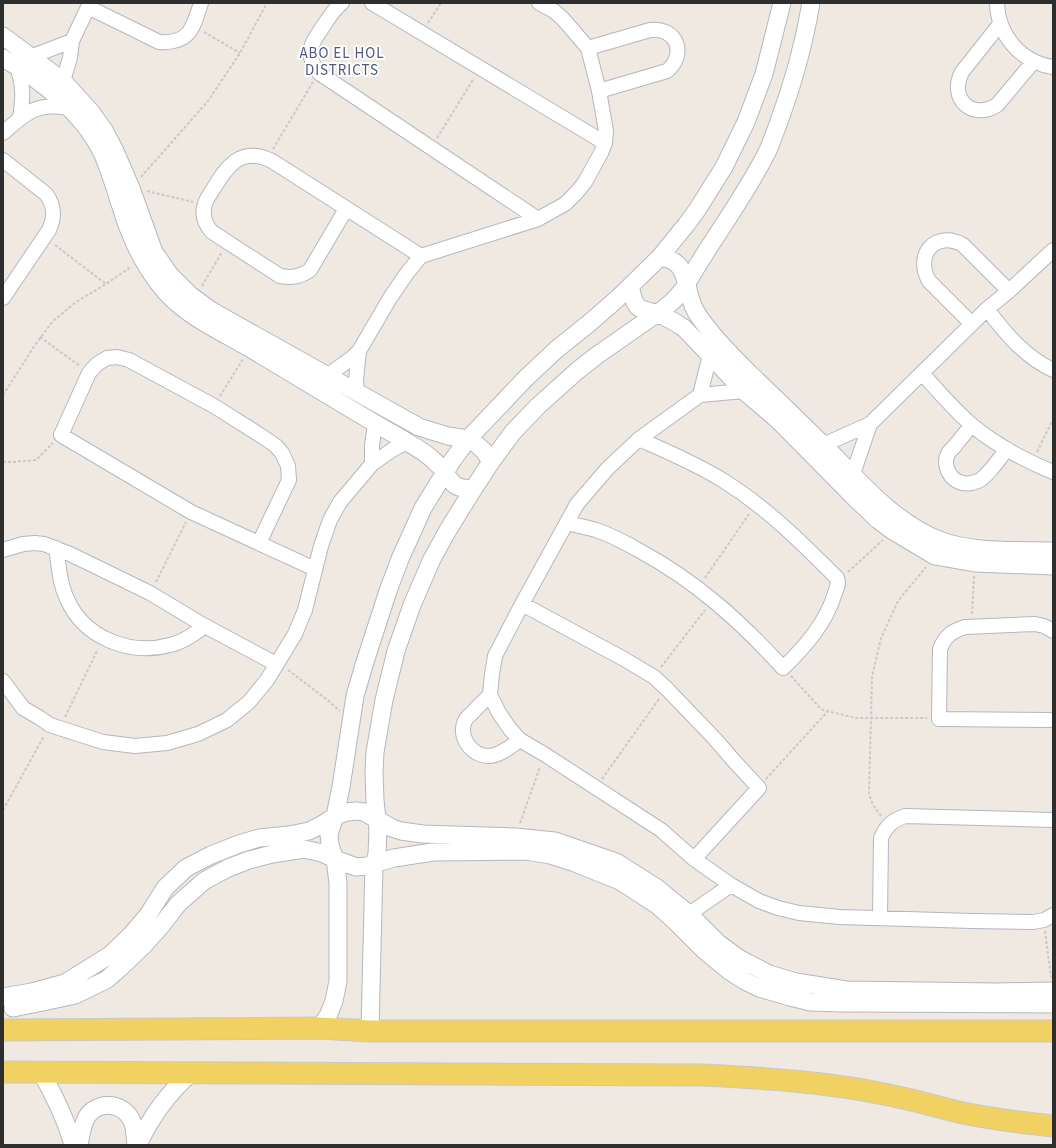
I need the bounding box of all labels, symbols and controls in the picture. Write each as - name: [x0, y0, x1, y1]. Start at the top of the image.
- district label: ABO EL HOL DISTRICTS: [299, 43, 385, 81]

